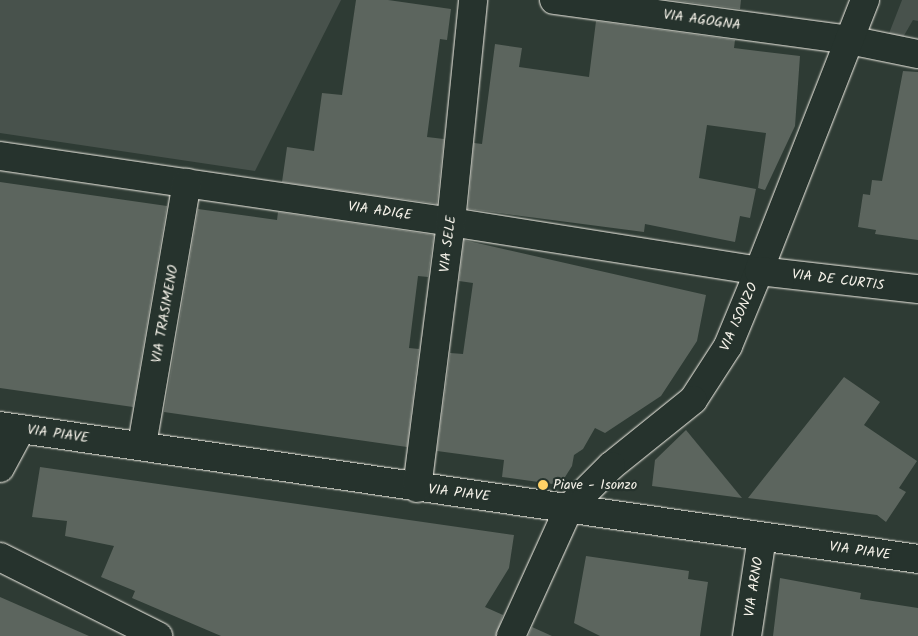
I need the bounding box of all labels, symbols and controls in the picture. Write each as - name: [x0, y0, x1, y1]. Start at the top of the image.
- street label: VIA AGOGNA: [662, 6, 742, 34]
- street label: VIA ADIGE: [347, 198, 413, 224]
- street label: VIA SELE: [436, 215, 460, 273]
- street label: VIA TRASIMENO: [148, 264, 182, 364]
- street label: VIA DE CURTIS: [791, 266, 885, 294]
- street label: VIA ISONZO: [716, 280, 762, 354]
- street label: VIA PIAVE: [26, 421, 90, 447]
- place label: Piave - Isonzo: [553, 477, 637, 493]
- marker: Piave - Isonzo: [537, 479, 549, 491]
- street label: VIA PIAVE: [427, 481, 491, 505]
- street label: VIA PIAVE: [828, 538, 892, 564]
- street label: VIA ARNO: [741, 556, 767, 618]

